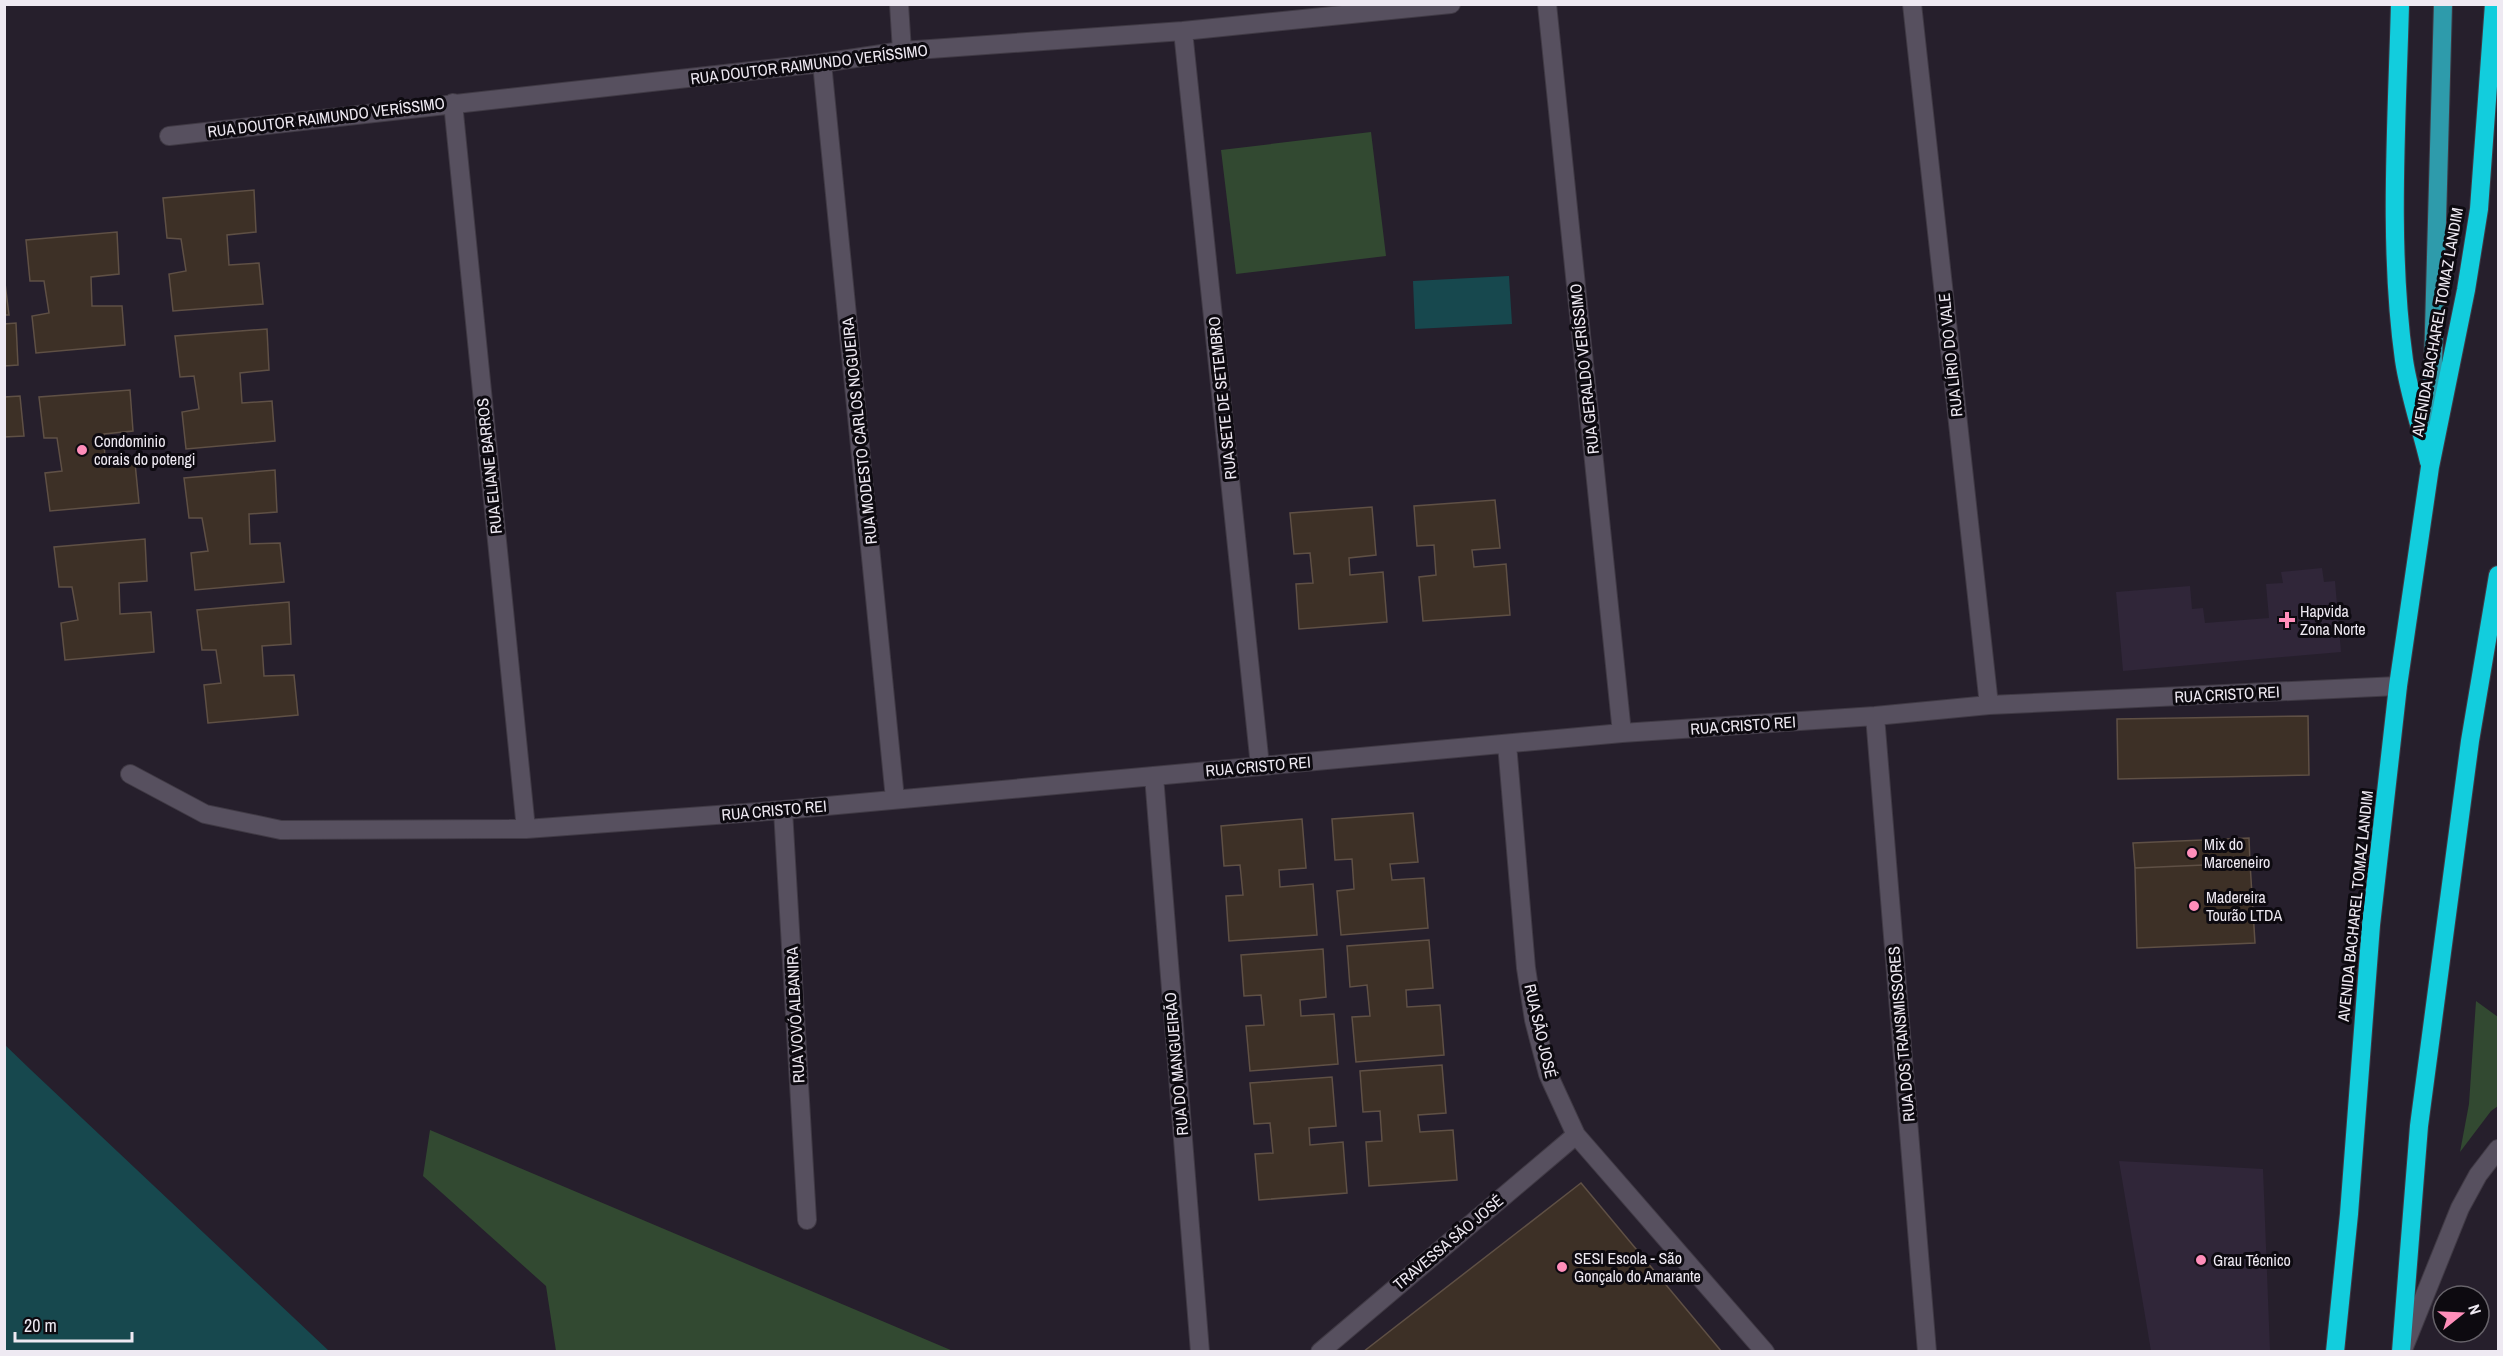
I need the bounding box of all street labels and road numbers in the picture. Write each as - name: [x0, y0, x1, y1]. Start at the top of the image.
- street label: RUA DOUTOR RAIMUNDO VERÍSSIMO: [689, 39, 929, 89]
- street label: RUA DOUTOR RAIMUNDO VERÍSSIMO: [206, 92, 446, 142]
- street label: AVENIDA BACHAREL TOMAZ LANDIM: [2406, 206, 2468, 439]
- street label: RUA GERALDO VERÍSSIMO: [1564, 283, 1604, 455]
- street label: RUA LÍRIO DO VALE: [1933, 292, 1967, 418]
- street label: RUA SETE DE SETEMBRO: [1202, 315, 1242, 481]
- street label: RUA MODESTO CARLOS NOGUEIRA: [836, 316, 882, 546]
- street label: RUA ELIANE BARROS: [471, 397, 507, 535]
- street label: RUA CRISTO REI: [2174, 680, 2280, 708]
- street label: RUA CRISTO REI: [1690, 710, 1796, 740]
- street label: RUA CRISTO REI: [1204, 750, 1312, 782]
- street label: AVENIDA BACHAREL TOMAZ LANDIM: [2332, 789, 2378, 1024]
- street label: RUA CRISTO REI: [720, 794, 828, 826]
- street label: RUA DOS TRANSMISSORES: [1882, 945, 1920, 1123]
- street label: RUA VOVÓ ALBANIRA: [780, 946, 810, 1084]
- street label: RUA SÃO JOSÉ: [1519, 982, 1563, 1080]
- street label: RUA DO MANGUEIRÃO: [1159, 992, 1193, 1136]
- street label: TRAVESSA SÃO JOSÉ: [1388, 1189, 1508, 1295]

